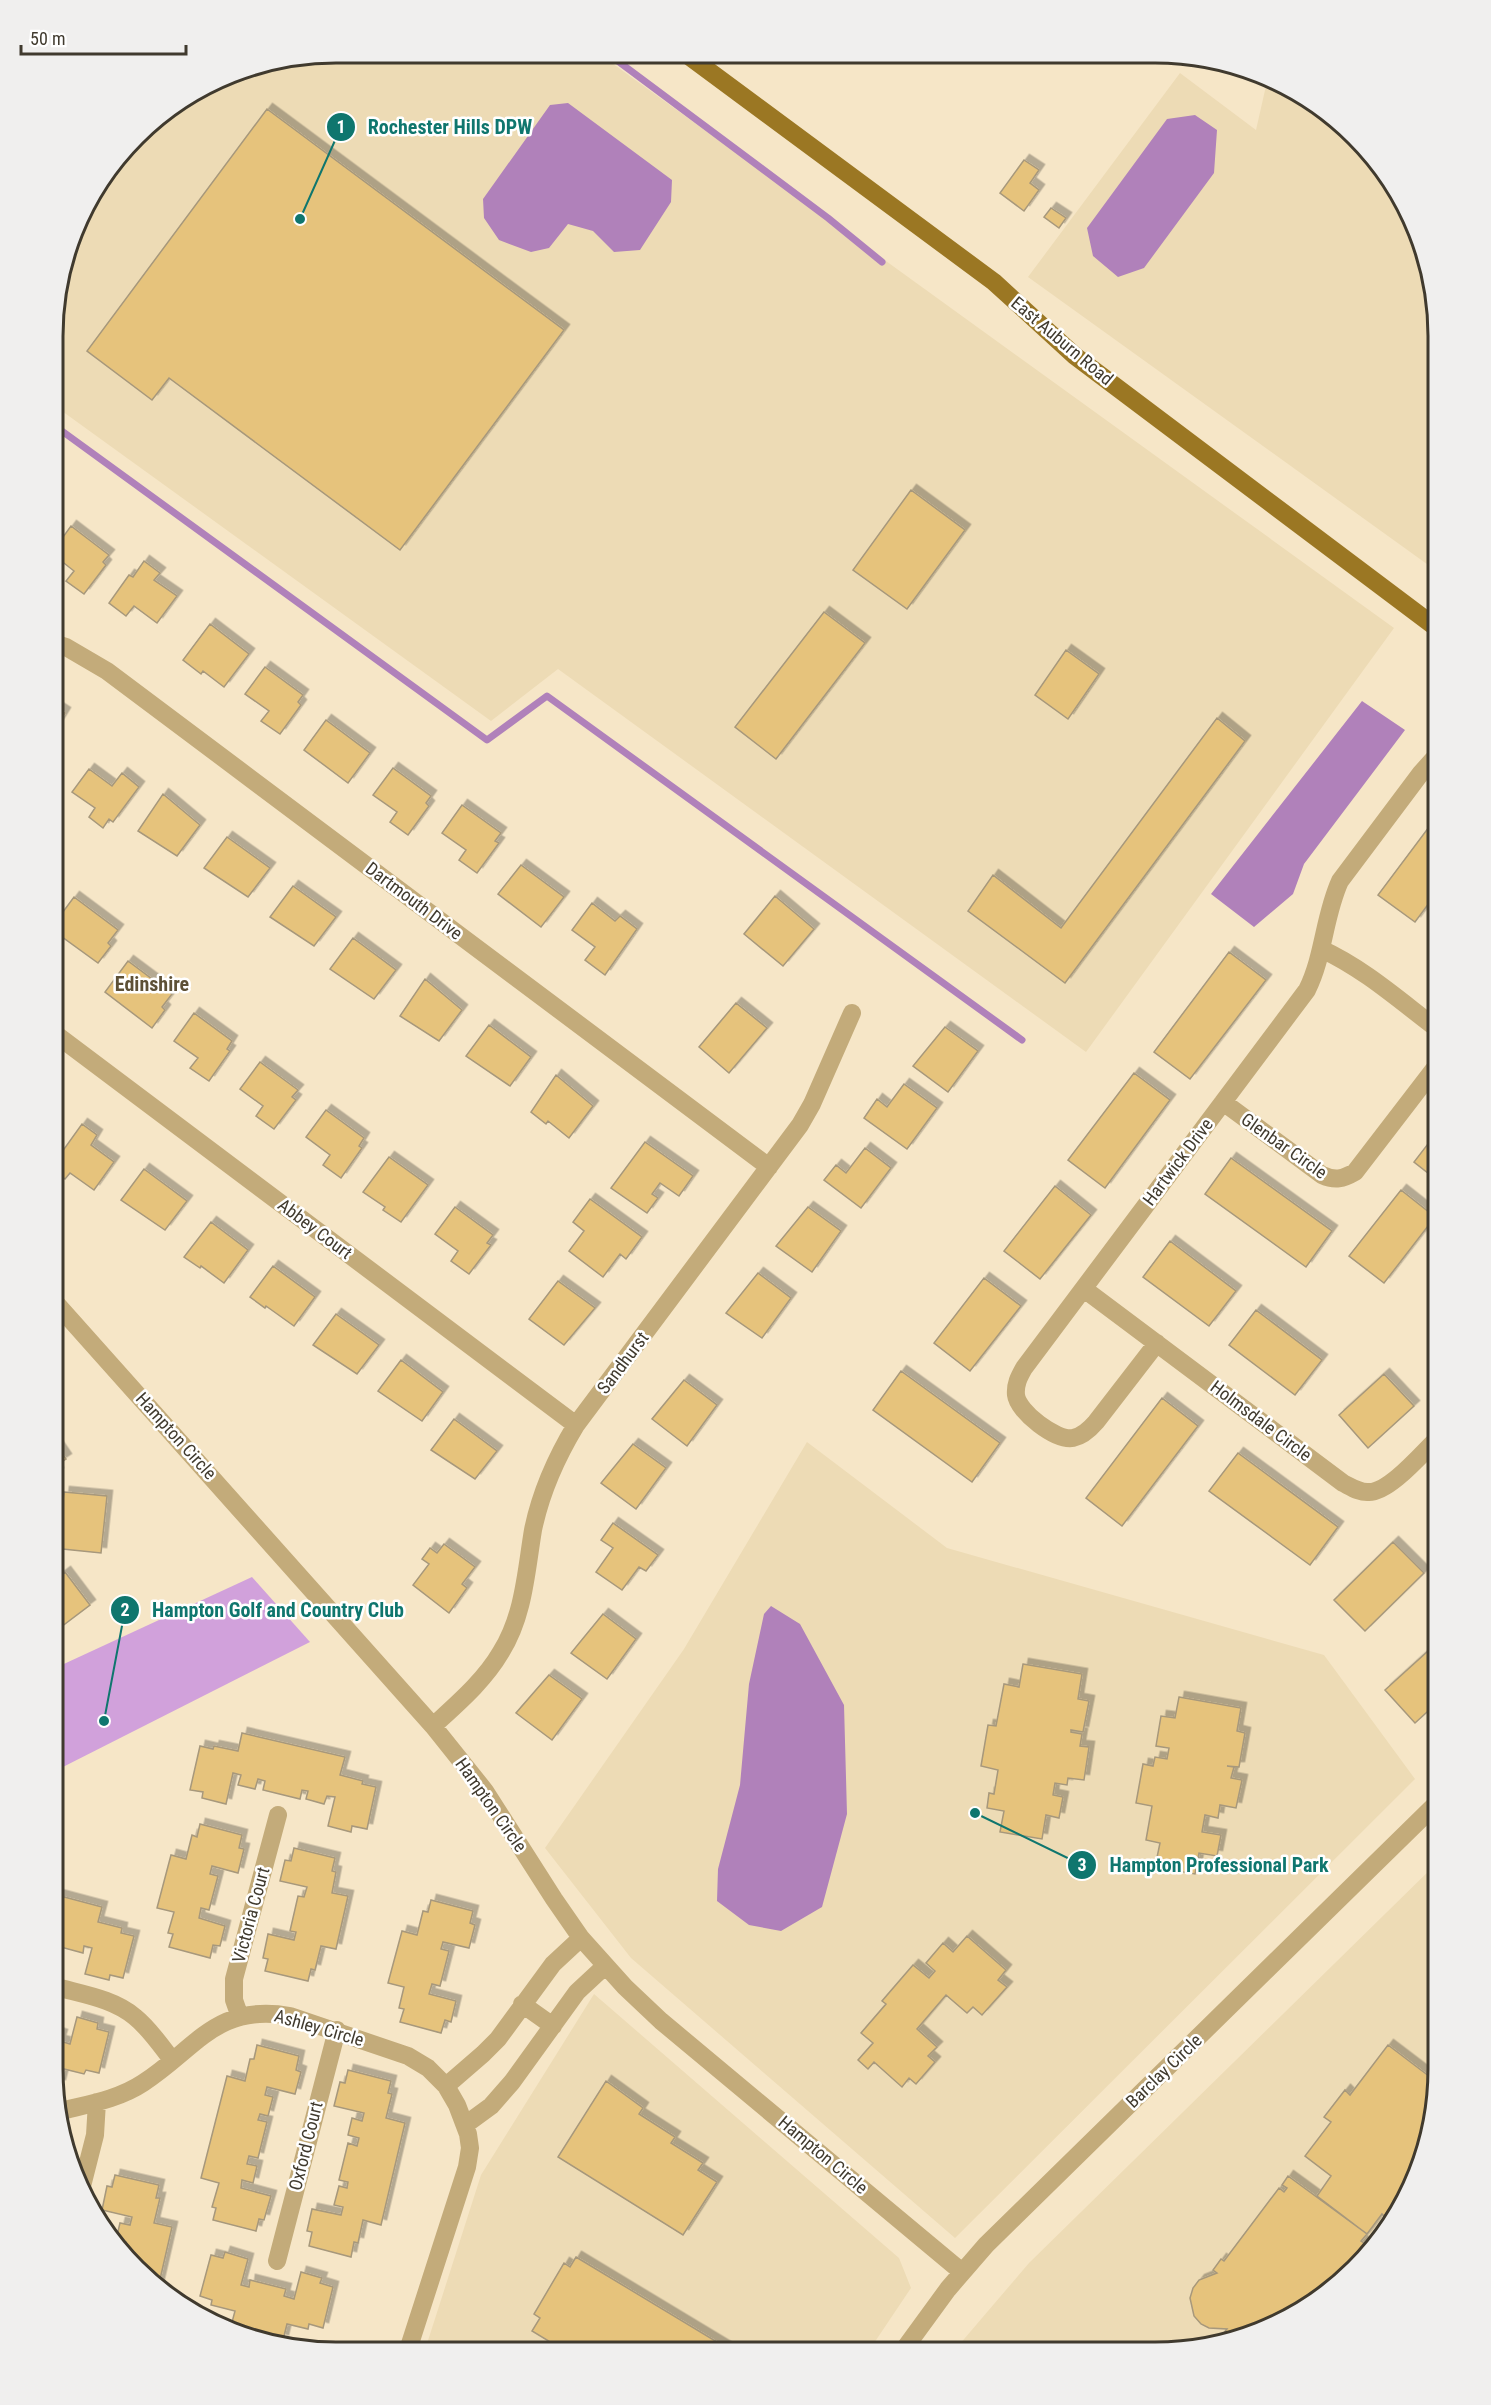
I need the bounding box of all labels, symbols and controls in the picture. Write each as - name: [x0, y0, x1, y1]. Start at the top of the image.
- scale bar: [21, 18, 186, 56]
- text: 50 m: [30, 28, 65, 49]
- callout: Rochester Hills DPW: [326, 108, 544, 146]
- text: Rochester Hills DPW: [368, 115, 532, 139]
- text: 1: [336, 116, 346, 137]
- street label: East Auburn Road: [1007, 292, 1117, 389]
- street label: Dartmouth Drive: [362, 857, 467, 944]
- district label: Edinshire: [115, 972, 189, 996]
- street label: Glenbar Circle: [1237, 1108, 1331, 1183]
- street label: Hartwick Drive: [1138, 1114, 1217, 1209]
- street label: Abbey Court: [274, 1194, 356, 1263]
- street label: Sandhurst: [593, 1328, 653, 1398]
- street label: Holmsdale Circle: [1207, 1376, 1316, 1465]
- street label: Hampton Circle: [132, 1388, 221, 1483]
- callout: Hampton Golf and Country Club: [110, 1591, 416, 1629]
- text: Hampton Golf and Country Club: [152, 1598, 404, 1622]
- text: 2: [120, 1599, 130, 1620]
- street label: Hampton Circle: [451, 1754, 531, 1856]
- callout: Hampton Professional Park: [1067, 1846, 1340, 1884]
- text: Hampton Professional Park: [1109, 1853, 1329, 1877]
- text: 3: [1077, 1854, 1087, 1875]
- street label: Victoria Court: [228, 1865, 273, 1965]
- street label: Ashley Circle: [272, 2005, 366, 2050]
- street label: Barclay Circle: [1122, 2029, 1206, 2112]
- street label: Oxford Court: [284, 2099, 327, 2193]
- street label: Hampton Circle: [775, 2111, 872, 2198]

